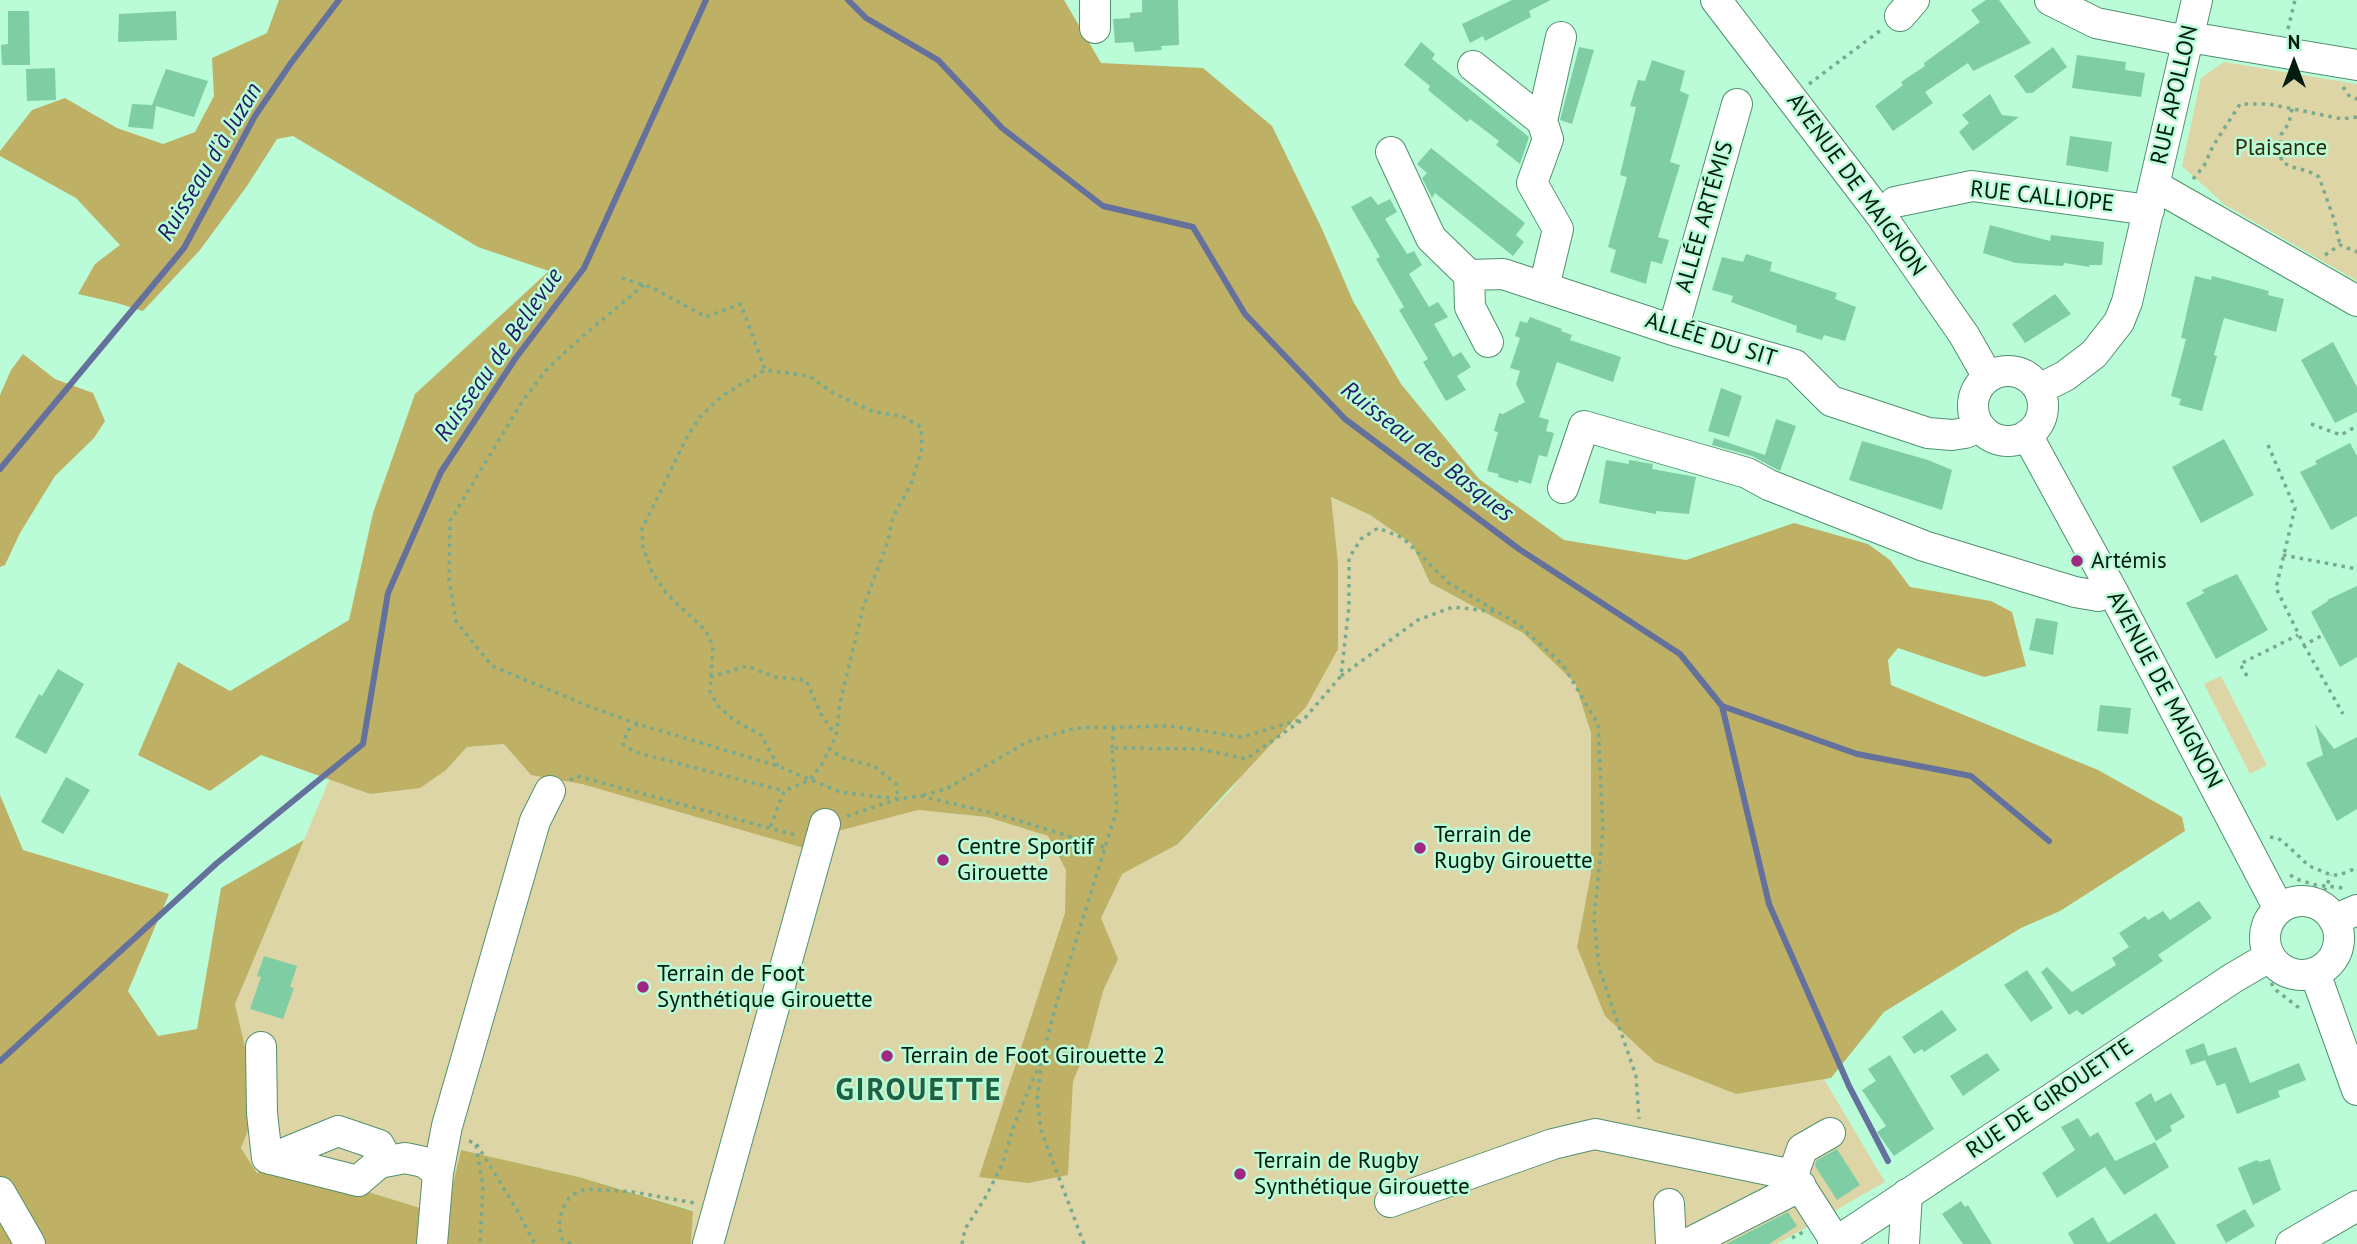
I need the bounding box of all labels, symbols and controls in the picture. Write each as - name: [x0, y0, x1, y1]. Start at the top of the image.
- street label: RUE APOLLON: [2146, 23, 2204, 167]
- north arrow: [2259, 28, 2329, 98]
- text: N: [2288, 30, 2300, 54]
- water label: Ruisseau d'à Juzan: [151, 78, 269, 246]
- street label: AVENUE DE MAIGNON: [1780, 88, 1932, 282]
- park label: Plaisance: [2235, 134, 2327, 162]
- street label: ALLÉE ARTÉMIS: [1670, 138, 1740, 296]
- street label: RUE CALLIOPE: [1969, 176, 2115, 218]
- water label: Ruisseau de Bellevue: [429, 263, 569, 447]
- street label: ALLÉE DU SIT: [1642, 307, 1780, 373]
- water label: Ruisseau des Basques: [1335, 376, 1519, 528]
- place label: Artémis: [2091, 547, 2167, 575]
- marker: Artémis: [2069, 553, 2085, 569]
- street label: AVENUE DE MAIGNON: [2100, 587, 2228, 793]
- place label: Terrain de Rugby Girouette: [1434, 821, 1593, 875]
- place label: Centre Sportif Girouette: [957, 833, 1094, 887]
- marker: Terrain de Rugby Girouette: [1412, 840, 1428, 856]
- marker: Centre Sportif Girouette: [935, 852, 951, 868]
- place label: Terrain de Foot Synthétique Girouette: [657, 960, 873, 1014]
- marker: Terrain de Foot Synthétique Girouette: [635, 979, 651, 995]
- street label: RUE DE GIROUETTE: [1961, 1033, 2139, 1165]
- place label: Terrain de Foot Girouette 2: [901, 1042, 1165, 1070]
- marker: Terrain de Foot Girouette 2: [879, 1048, 895, 1064]
- district label: GIROUETTE: [837, 1073, 1001, 1109]
- place label: Terrain de Rugby Synthétique Girouette: [1254, 1147, 1470, 1201]
- marker: Terrain de Rugby Synthétique Girouette: [1232, 1166, 1248, 1182]

